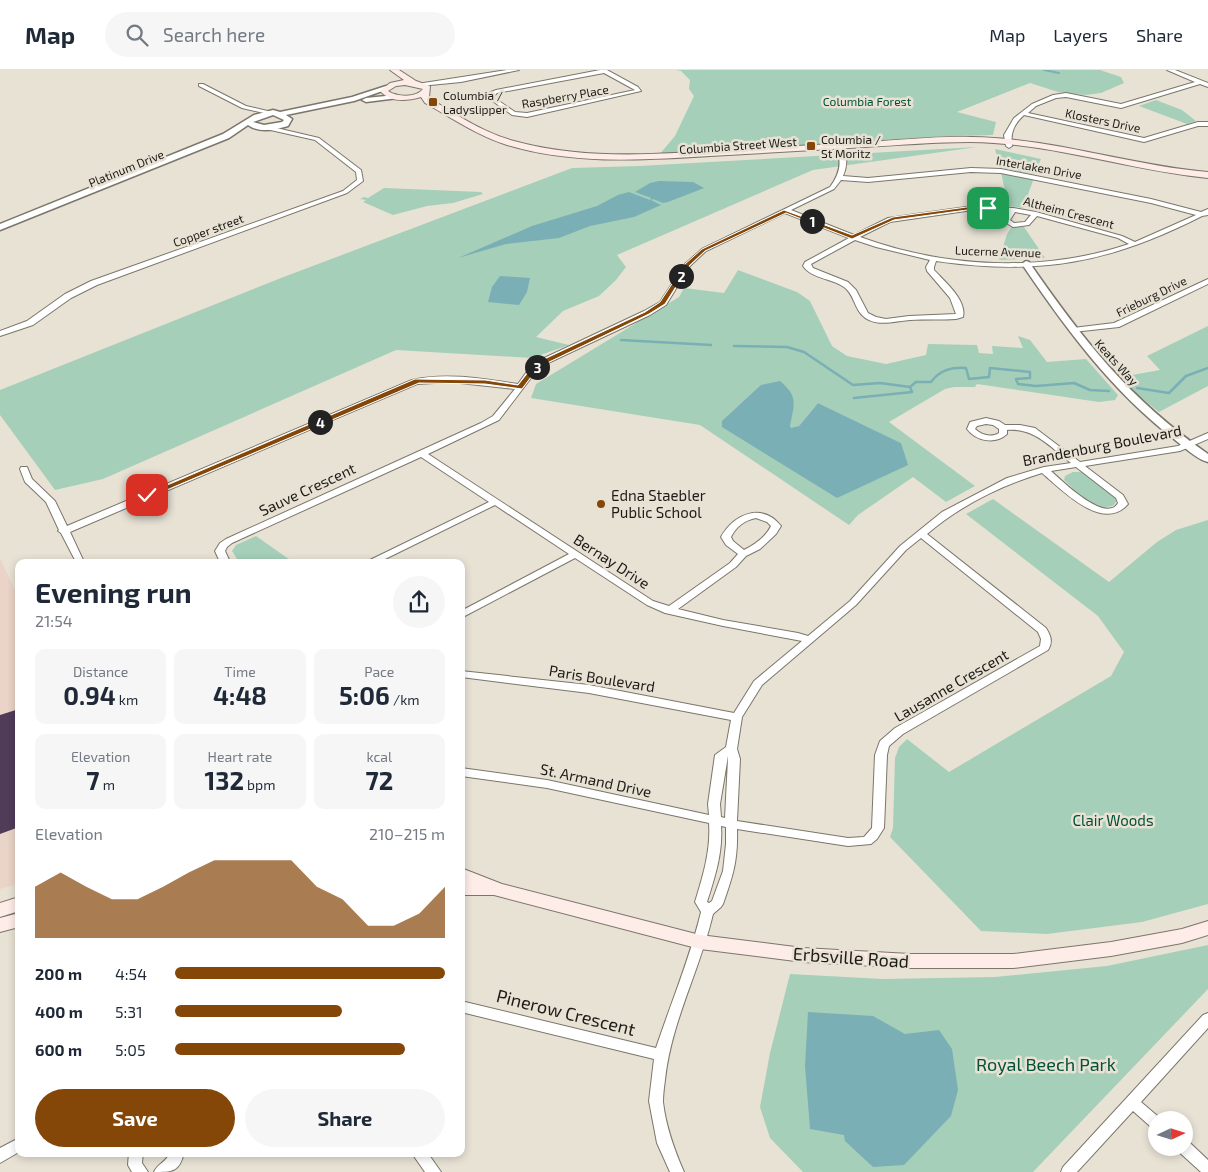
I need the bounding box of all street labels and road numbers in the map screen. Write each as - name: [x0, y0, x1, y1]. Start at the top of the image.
- street label: Raspberry Place: [520, 81, 610, 111]
- street label: Klosters Drive: [1064, 105, 1142, 135]
- street label: Columbia Street West: [679, 134, 798, 156]
- street label: Platinum Drive: [86, 146, 166, 190]
- street label: Interlaken Drive: [995, 153, 1083, 181]
- street label: Altheim Crescent: [1022, 193, 1116, 231]
- street label: Copper street: [171, 211, 246, 249]
- street label: Lucerne Avenue: [955, 243, 1041, 259]
- street label: Frieburg Drive: [1113, 273, 1189, 319]
- street label: Keats Way: [1093, 336, 1142, 388]
- street label: Brandenburg Boulevard: [1021, 421, 1183, 469]
- street label: Sauve Crescent: [256, 459, 358, 519]
- street label: Bernay Drive: [571, 530, 653, 592]
- street label: Lausanne Crescent: [891, 645, 1012, 725]
- street label: Paris Boulevard: [548, 661, 656, 695]
- street label: St. Armand Drive: [539, 759, 653, 801]
- street label: Erbsville Road: [792, 942, 910, 972]
- street label: Pinerow Crescent: [494, 984, 638, 1040]

